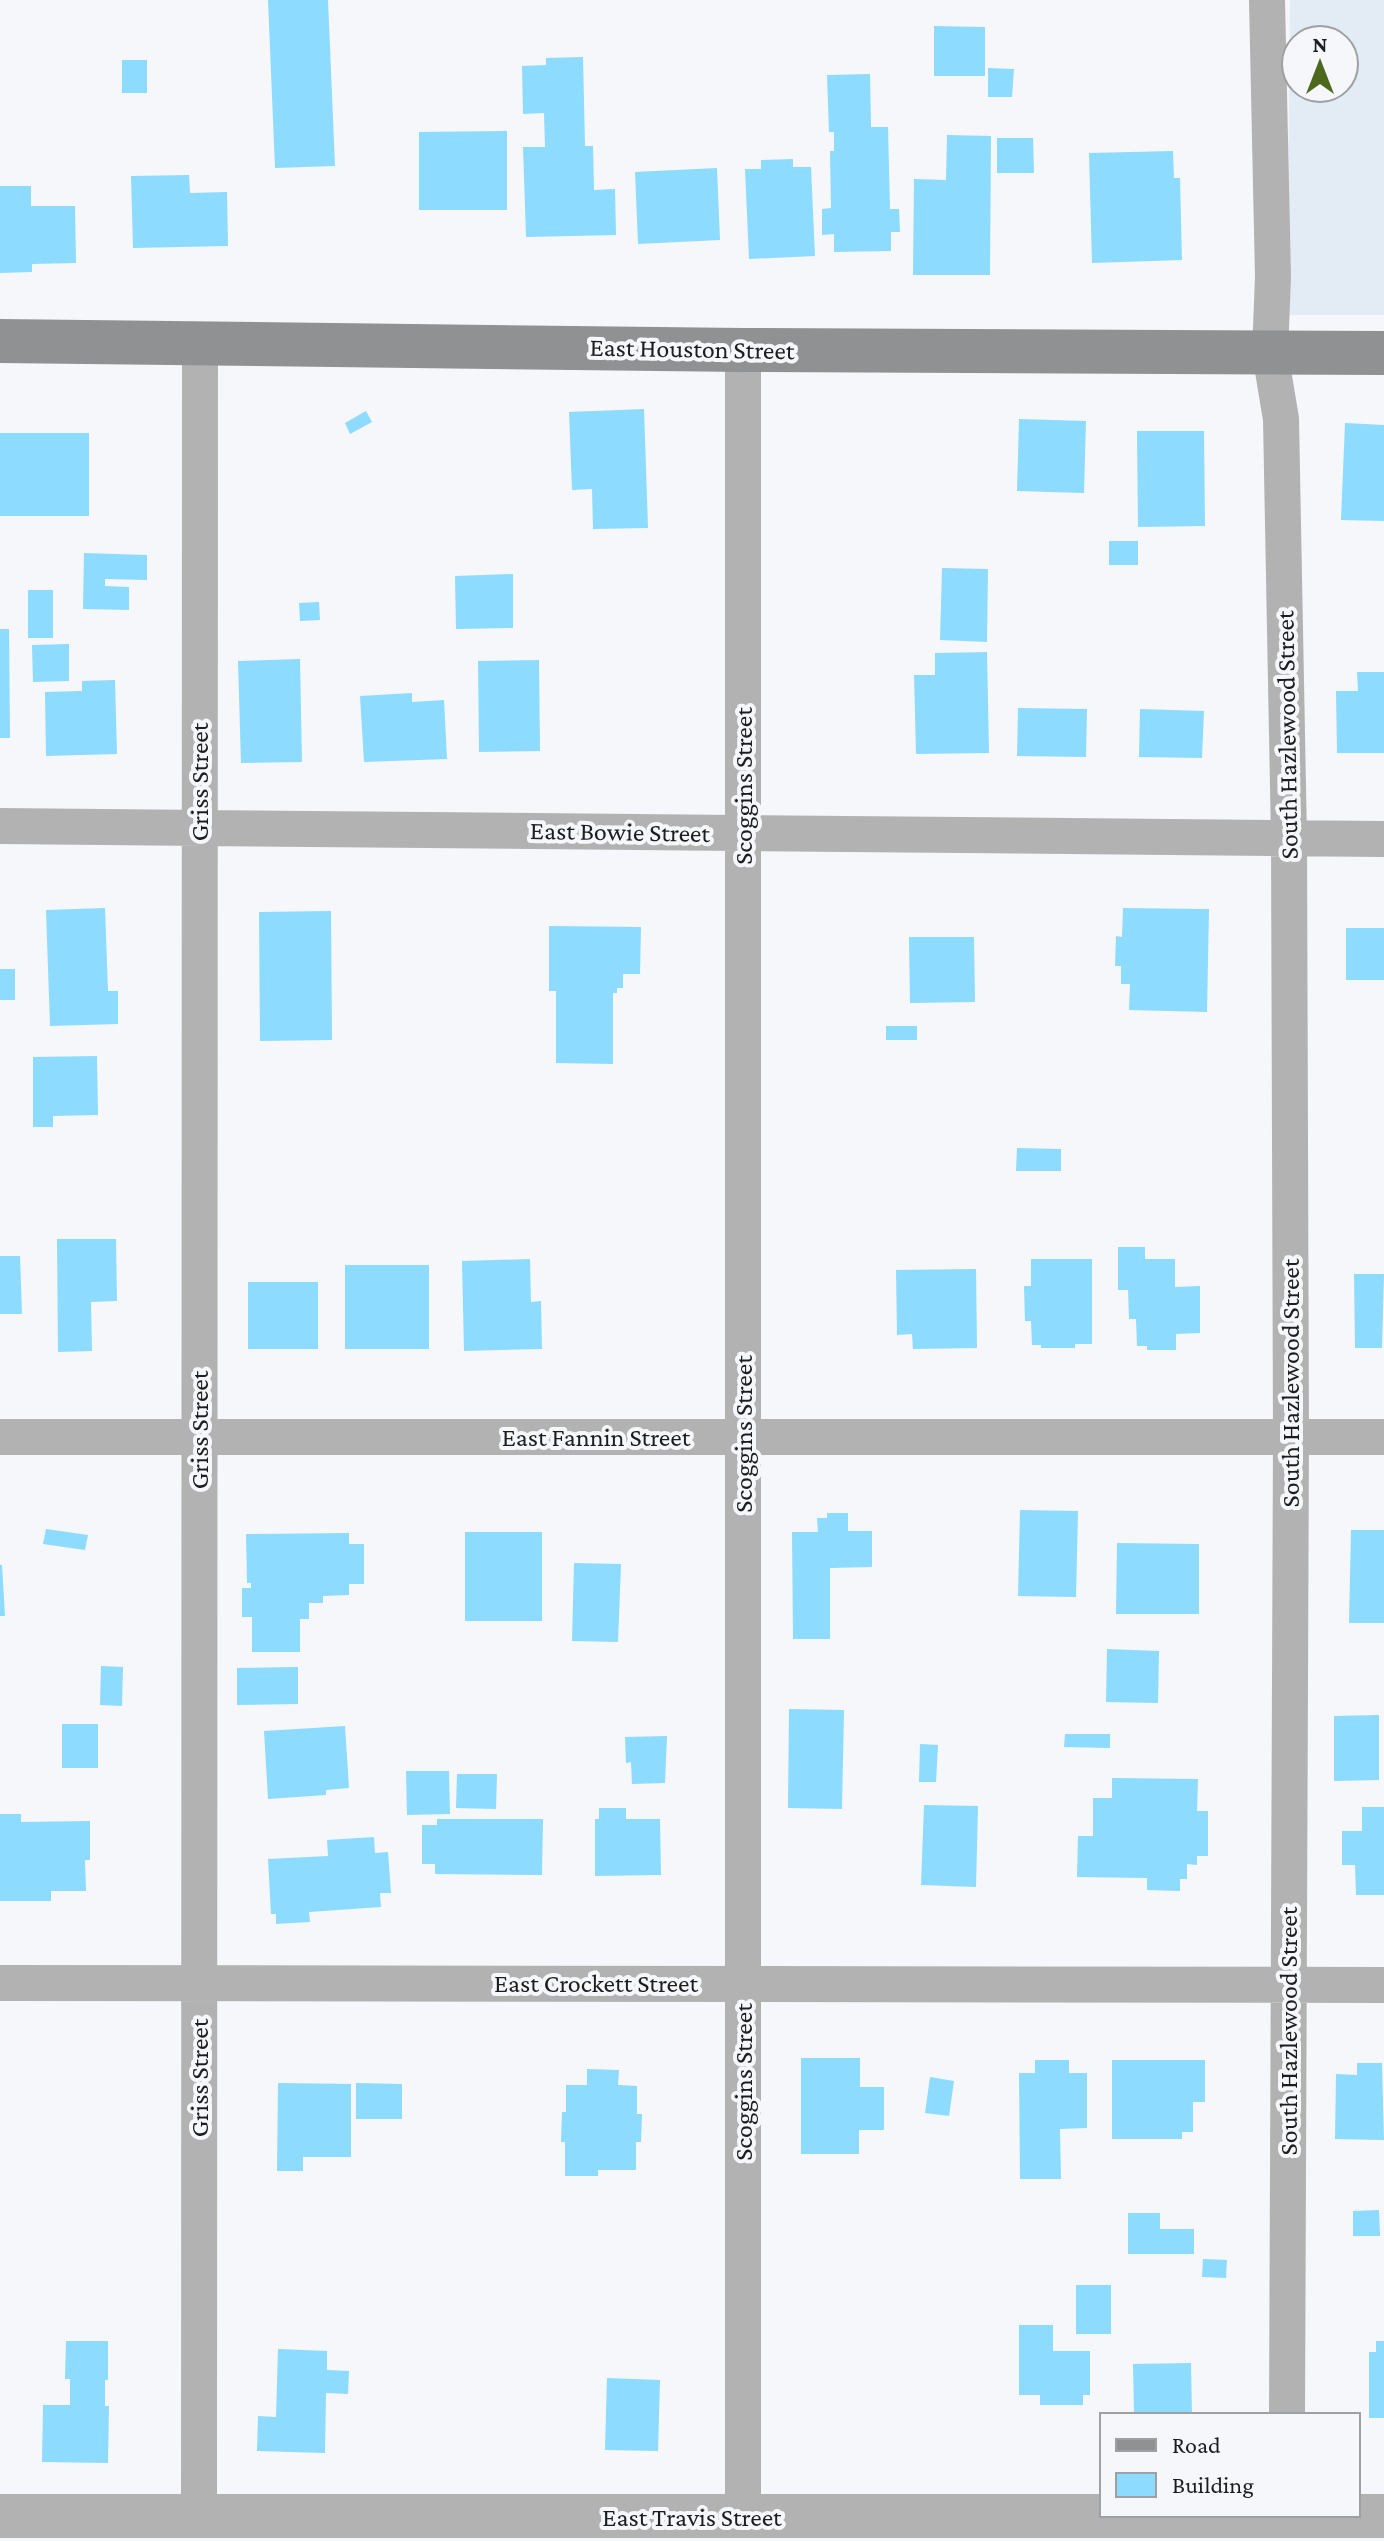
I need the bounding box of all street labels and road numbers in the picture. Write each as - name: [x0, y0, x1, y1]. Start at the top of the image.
- street label: East Houston Street: [589, 333, 795, 365]
- street label: South Hazlewood Street: [1270, 610, 1304, 860]
- street label: Scoggins Street: [729, 707, 758, 865]
- street label: Griss Street: [185, 722, 214, 841]
- street label: East Bowie Street: [530, 816, 711, 848]
- street label: South Hazlewood Street: [1276, 1258, 1305, 1507]
- street label: Scoggins Street: [729, 1355, 758, 1513]
- street label: Griss Street: [185, 1370, 214, 1489]
- street label: East Fannin Street: [502, 1423, 691, 1452]
- street label: South Hazlewood Street: [1274, 1906, 1303, 2155]
- street label: East Crockett Street: [494, 1969, 698, 1998]
- street label: Scoggins Street: [729, 2003, 758, 2161]
- street label: Griss Street: [185, 2018, 214, 2137]
- street label: East Travis Street: [602, 2503, 782, 2532]

